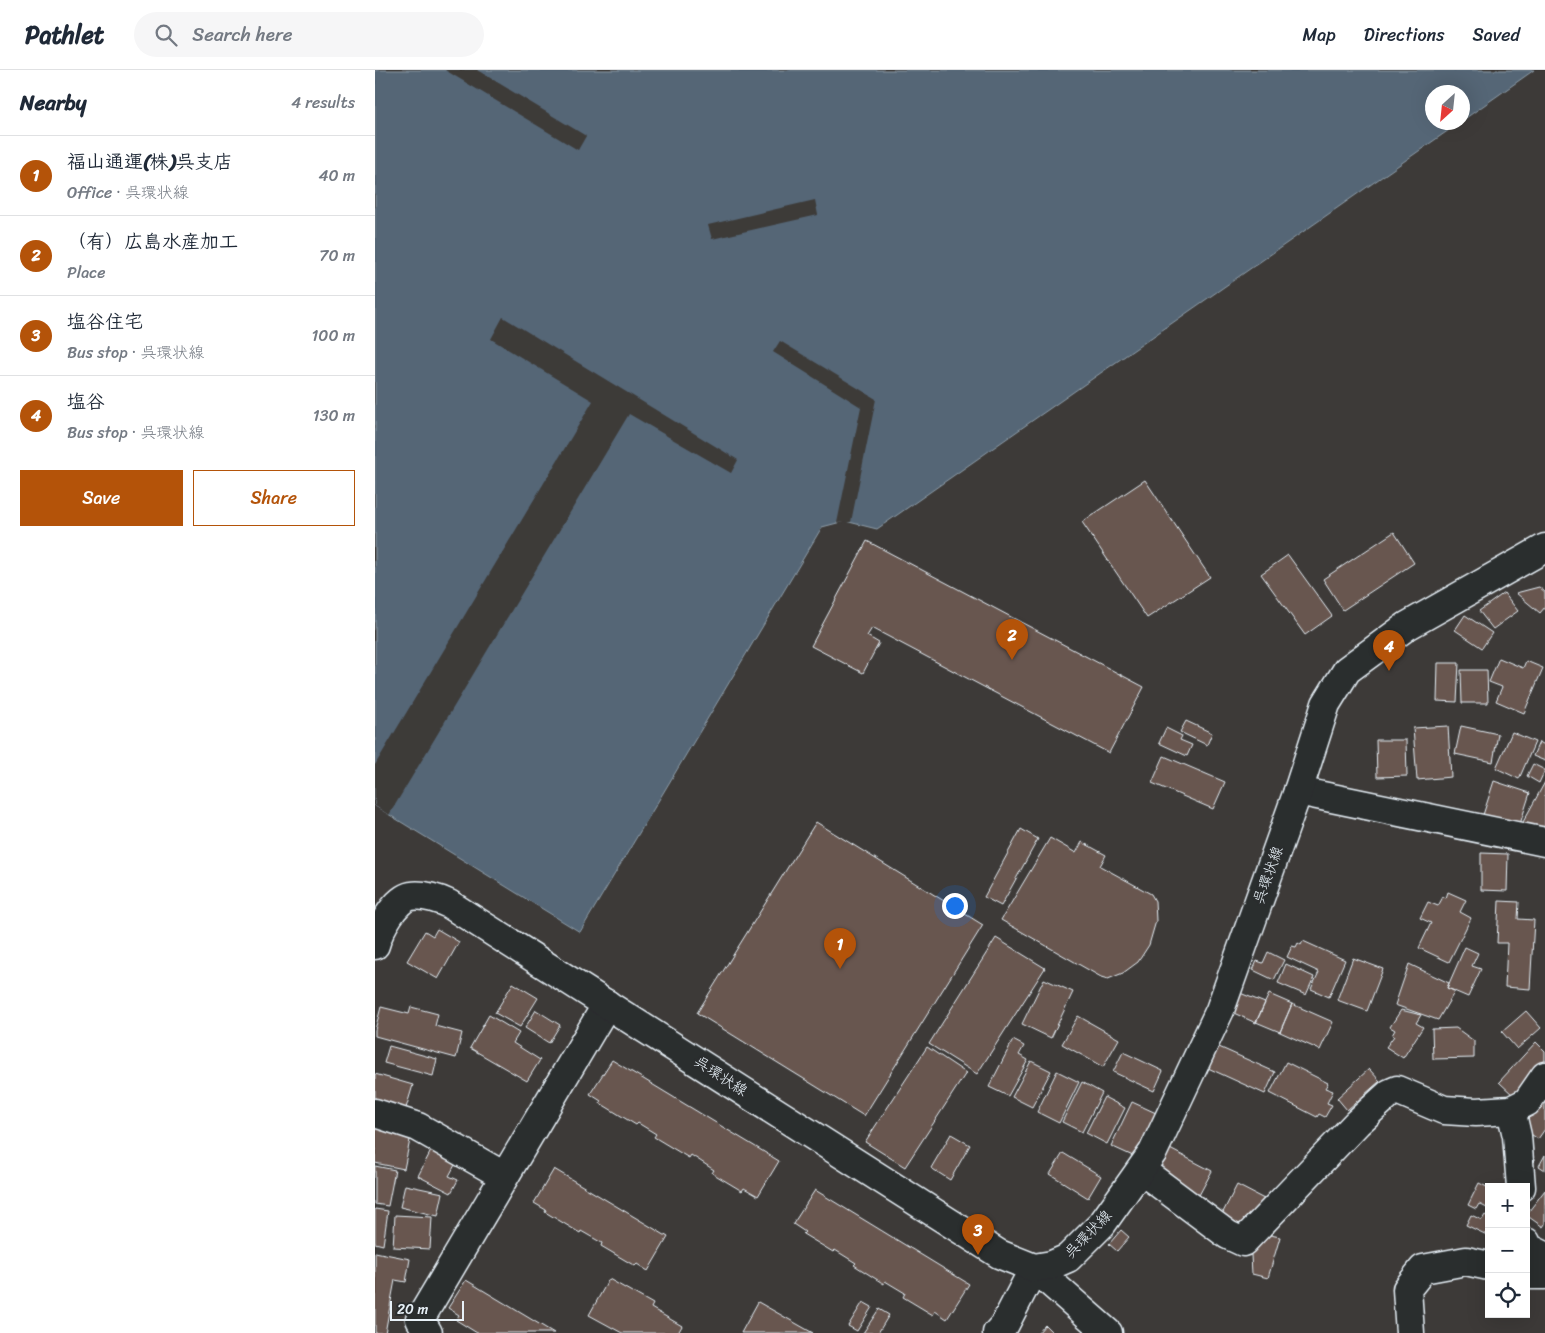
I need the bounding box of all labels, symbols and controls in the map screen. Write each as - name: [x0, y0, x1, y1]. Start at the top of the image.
- search box: [134, 12, 484, 57]
- text: Pathlet: [25, 14, 104, 56]
- text: Search here: [192, 18, 292, 51]
- text: Map: [1303, 19, 1336, 51]
- text: Directions: [1364, 19, 1445, 51]
- text: Saved: [1473, 19, 1520, 51]
- icon: search: [152, 21, 180, 49]
- text: Nearby: [20, 84, 86, 122]
- north arrow: [1425, 85, 1470, 130]
- text: 4 results: [291, 88, 355, 117]
- text: 福山通運(株)呉支店: [67, 145, 232, 178]
- text: 1: [33, 161, 39, 190]
- text: 40 m: [318, 161, 355, 190]
- text: Office · 呉環状線: [67, 178, 189, 207]
- text: （有）広島水産加工: [67, 225, 238, 258]
- text: 2: [31, 241, 41, 270]
- text: 70 m: [319, 241, 355, 270]
- text: Place: [67, 258, 106, 287]
- text: 塩谷住宅: [67, 305, 143, 338]
- text: 3: [32, 321, 40, 350]
- text: 100 m: [311, 321, 355, 350]
- text: Bus stop · 呉環状線: [67, 338, 204, 367]
- text: 塩谷: [67, 385, 105, 418]
- text: 4: [31, 401, 41, 430]
- text: 130 m: [313, 401, 355, 430]
- text: Bus stop · 呉環状線: [67, 418, 204, 447]
- button: Save: [20, 470, 183, 526]
- button: Share: [193, 470, 355, 526]
- pin: 2: [996, 619, 1028, 660]
- pin: 4: [1373, 630, 1405, 671]
- street label: 呉環状線: [1246, 842, 1290, 908]
- your location: [942, 893, 968, 919]
- pin: 1: [824, 928, 856, 969]
- street label: 呉環状線: [689, 1049, 753, 1103]
- map controls: [1485, 1183, 1530, 1318]
- button: +: [1485, 1183, 1530, 1228]
- street label: 呉環状線: [1058, 1203, 1118, 1265]
- pin: 3: [962, 1214, 994, 1255]
- button: −: [1485, 1228, 1530, 1273]
- button: locate: [1485, 1273, 1530, 1318]
- text: 20 m: [397, 1297, 428, 1322]
- scale bar: [390, 1298, 464, 1321]

